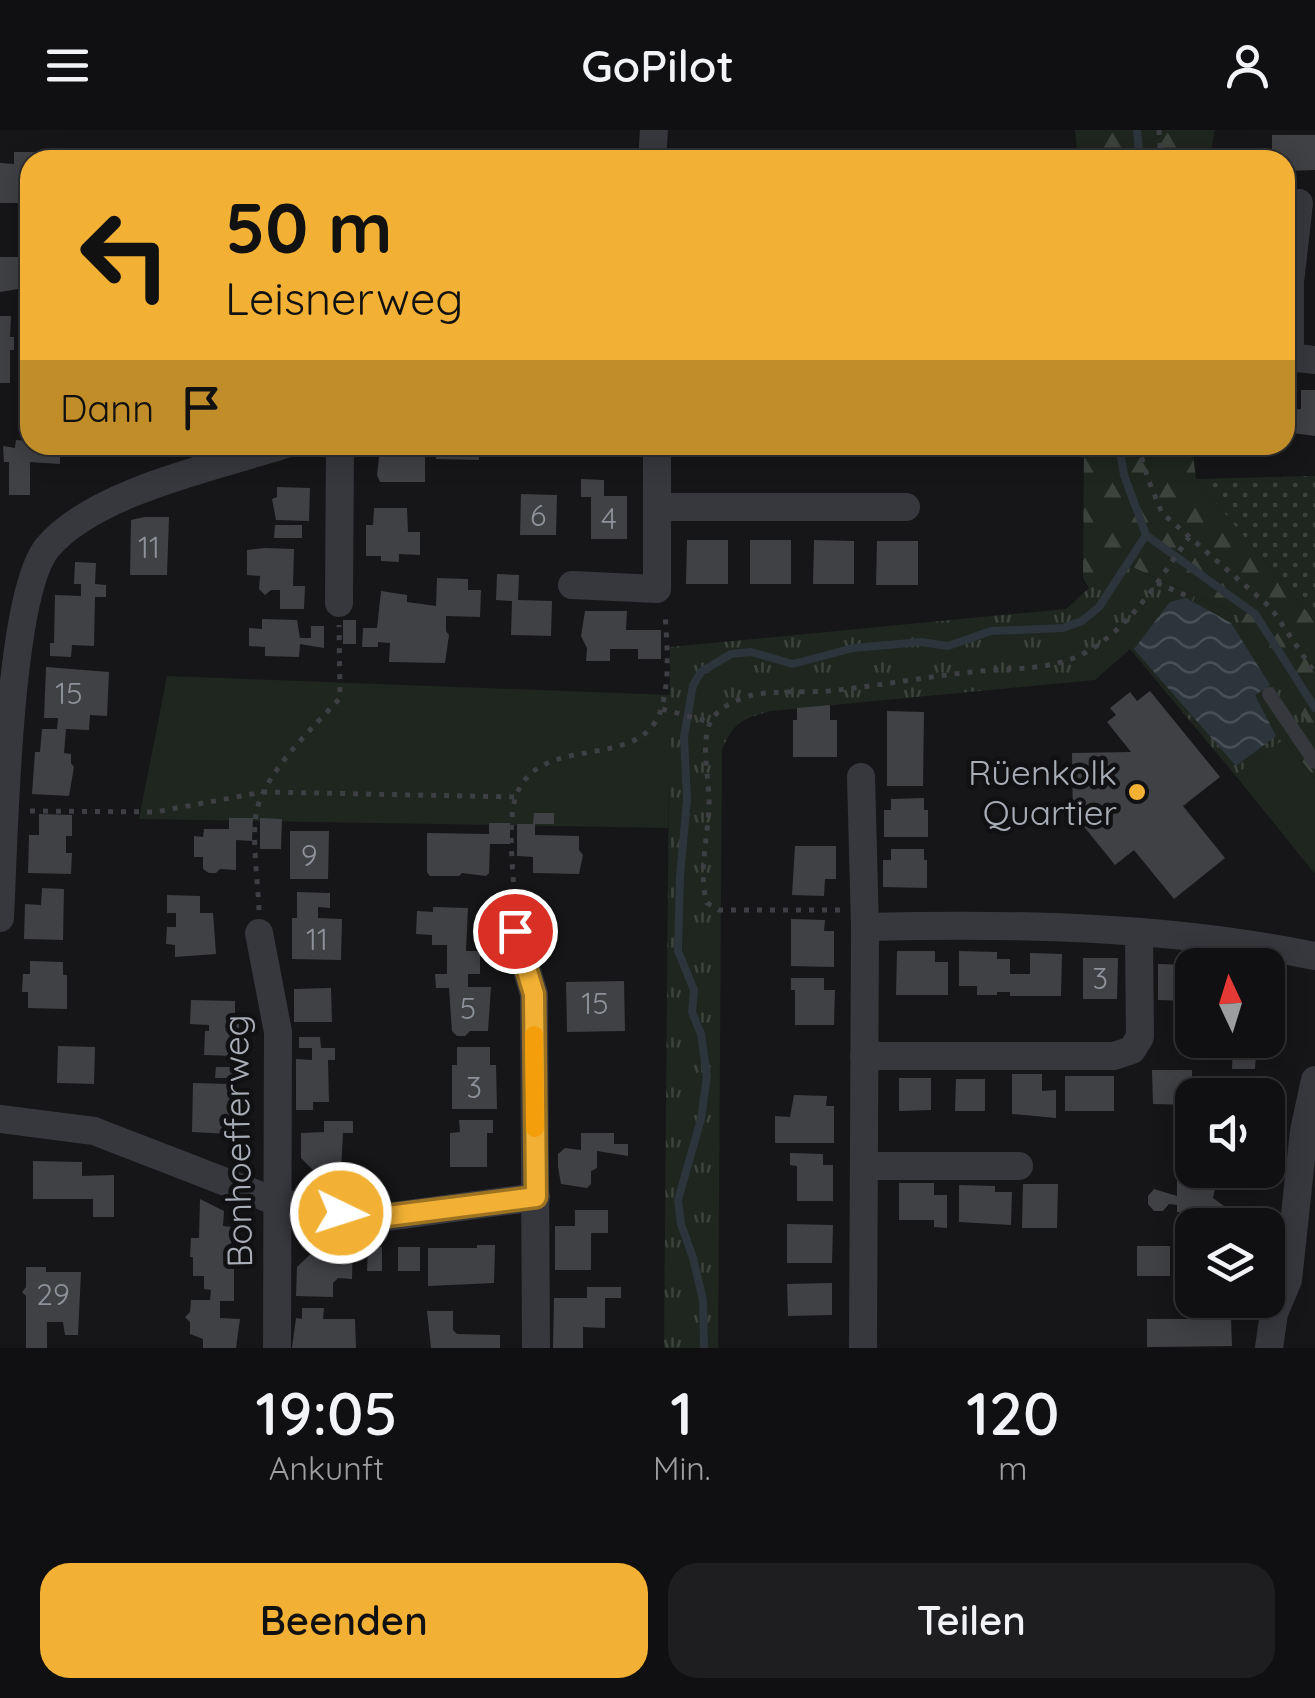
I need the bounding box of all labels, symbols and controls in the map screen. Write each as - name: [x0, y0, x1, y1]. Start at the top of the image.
- text: GoPilot: [581, 37, 734, 93]
- icon: menu: [40, 38, 95, 93]
- icon: person: [1220, 38, 1275, 93]
- text: 50 m: [225, 183, 392, 271]
- icon: left: [60, 190, 190, 320]
- text: Leisnerweg: [225, 270, 463, 326]
- icon: arrive: [174, 380, 229, 435]
- text: Dann: [60, 384, 154, 432]
- house number: 6: [530, 496, 546, 534]
- house number: 4: [601, 499, 617, 537]
- house number: 11: [138, 528, 160, 566]
- house number: 15: [55, 674, 83, 712]
- place label: Rüenkolk Quartier: [968, 750, 1117, 834]
- marker: Rüenkolk Quartier: [1126, 781, 1148, 803]
- house number: 9: [301, 836, 317, 874]
- pin: [473, 889, 558, 974]
- icon: arrive: [488, 904, 543, 959]
- house number: 11: [306, 920, 328, 958]
- north arrow: [1175, 948, 1285, 1058]
- map controls: [1175, 948, 1285, 1318]
- house number: 3: [1092, 959, 1108, 997]
- house number: 15: [581, 984, 609, 1022]
- house number: 5: [460, 989, 476, 1027]
- street label: Bonhoefferweg: [213, 1014, 261, 1268]
- house number: 3: [466, 1068, 482, 1106]
- button: sound: [1175, 1078, 1285, 1188]
- position arrow: [289, 1161, 393, 1265]
- button: layers: [1175, 1208, 1285, 1318]
- house number: 29: [36, 1275, 70, 1313]
- text: 19:05: [256, 1375, 397, 1450]
- text: 1: [670, 1375, 693, 1450]
- text: 120: [966, 1375, 1059, 1450]
- text: Ankunft: [269, 1448, 384, 1488]
- text: Min.: [653, 1448, 711, 1488]
- text: m: [998, 1448, 1027, 1488]
- button: Beenden: [40, 1563, 648, 1678]
- button: Teilen: [668, 1563, 1275, 1678]

